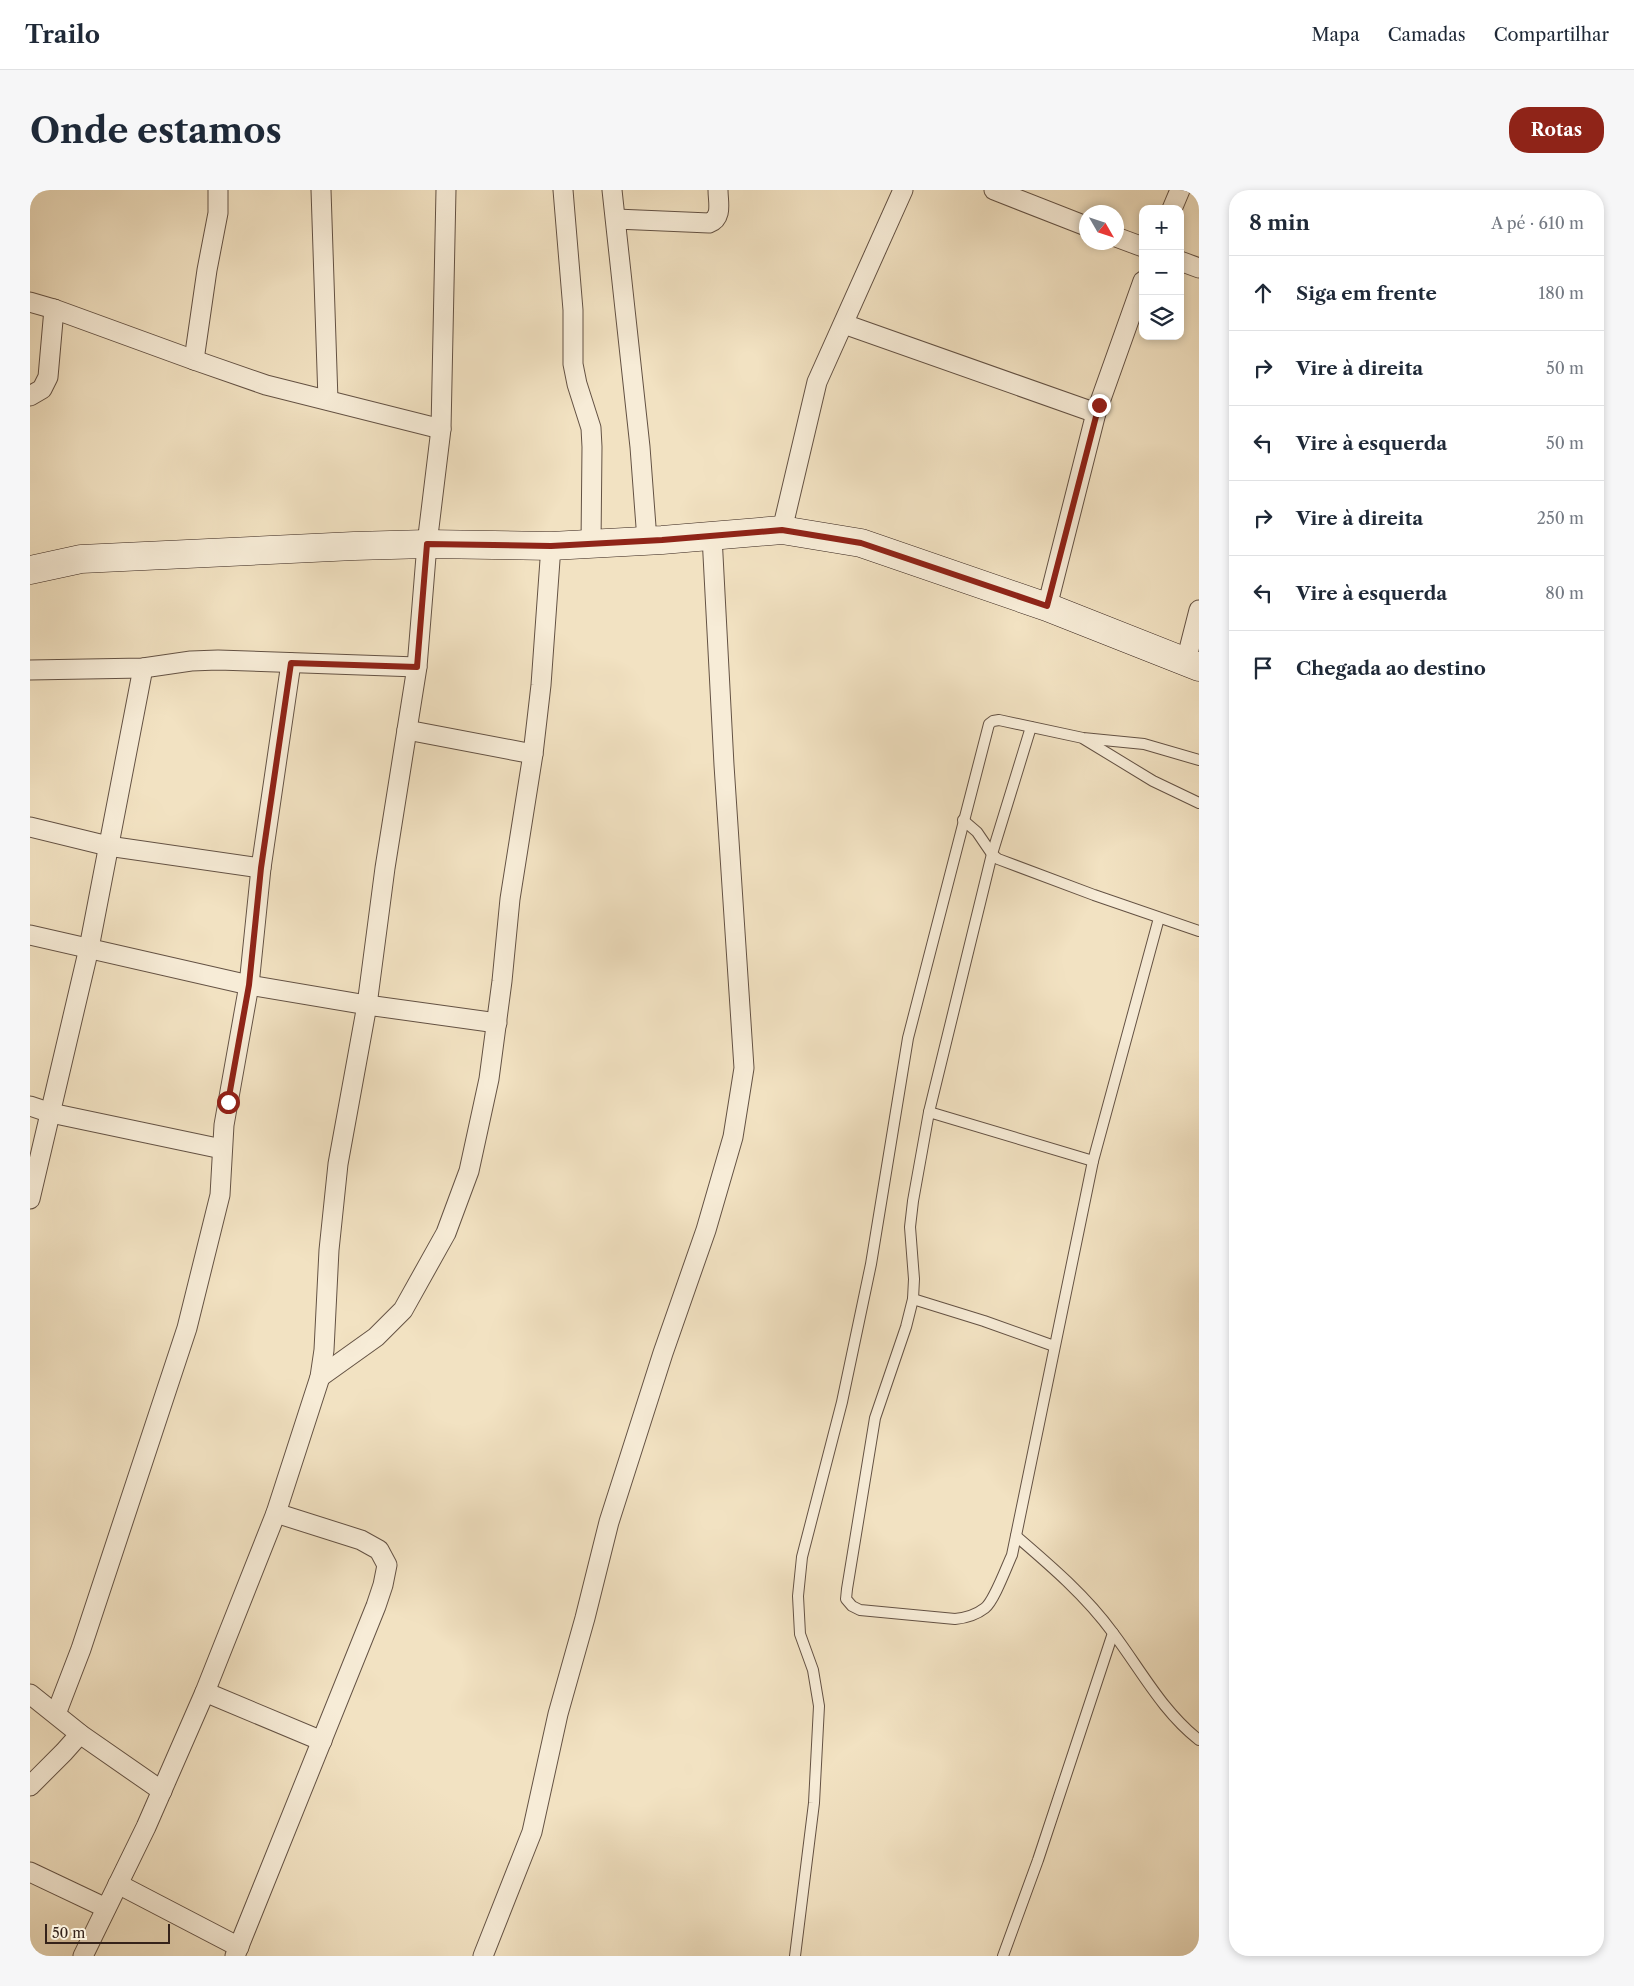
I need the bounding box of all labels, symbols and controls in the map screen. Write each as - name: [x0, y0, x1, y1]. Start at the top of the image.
- text: Trailo: [25, 20, 100, 49]
- text: Mapa: [1312, 24, 1360, 46]
- text: Camadas: [1388, 24, 1466, 46]
- text: Compartilhar: [1494, 24, 1609, 46]
- button: Rotas: [1509, 107, 1604, 153]
- text: Onde estamos: [30, 109, 282, 152]
- north arrow: [1079, 205, 1124, 250]
- map controls: [1139, 205, 1184, 340]
- button: +: [1139, 205, 1184, 250]
- text: 8 min: [1249, 210, 1310, 235]
- text: A pé · 610 m: [1491, 213, 1584, 233]
- button: −: [1139, 250, 1184, 295]
- icon: ahead: [1249, 279, 1277, 307]
- text: Siga em frente: [1296, 282, 1437, 305]
- text: 180 m: [1538, 283, 1584, 303]
- button: layers: [1139, 295, 1184, 340]
- icon: right: [1249, 354, 1277, 382]
- text: Vire à direita: [1296, 357, 1423, 380]
- text: 50 m: [1546, 358, 1584, 378]
- route end: [1088, 394, 1111, 417]
- icon: left: [1249, 429, 1277, 457]
- text: Vire à esquerda: [1296, 432, 1447, 455]
- text: 50 m: [1546, 433, 1584, 453]
- icon: right: [1249, 504, 1277, 532]
- text: Vire à direita: [1296, 507, 1423, 530]
- text: 250 m: [1537, 508, 1584, 528]
- icon: left: [1249, 579, 1277, 607]
- text: Vire à esquerda: [1296, 582, 1447, 605]
- text: 80 m: [1545, 583, 1584, 603]
- icon: arrive: [1249, 654, 1277, 682]
- text: Chegada ao destino: [1296, 657, 1486, 680]
- route start: [217, 1091, 240, 1114]
- scale bar: [45, 1921, 170, 1944]
- text: 50 m: [52, 1924, 85, 1942]

